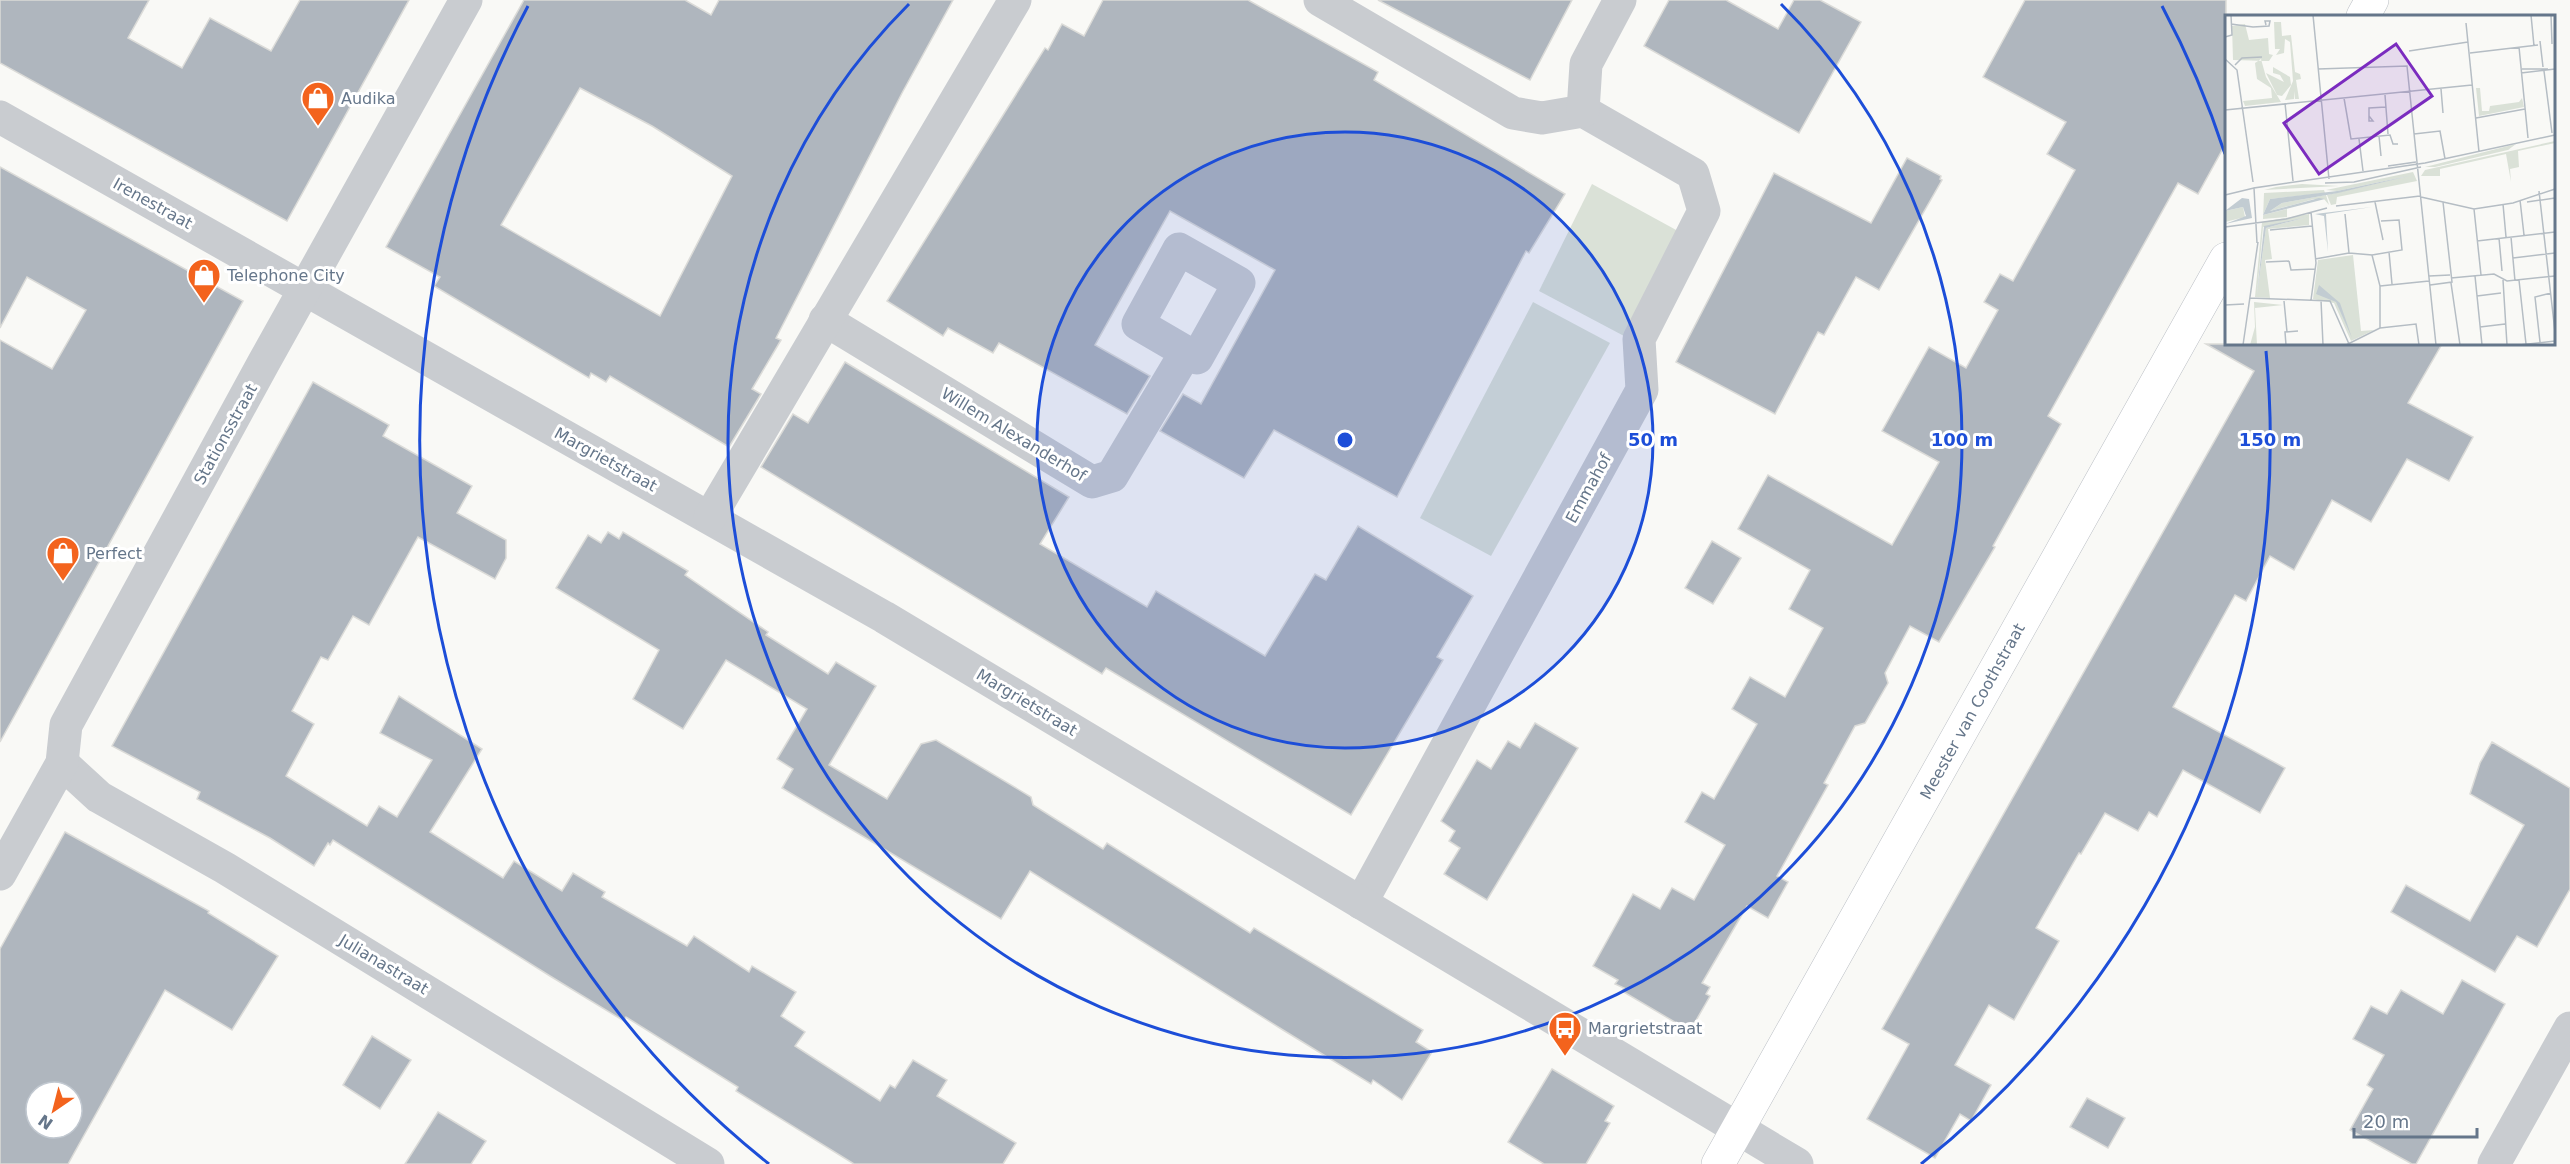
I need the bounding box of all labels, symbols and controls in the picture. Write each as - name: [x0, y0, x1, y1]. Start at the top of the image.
- inset map: [2225, 15, 2555, 345]
- shop icon: Audika: [300, 80, 336, 127]
- place label: Audika: [341, 89, 395, 108]
- street label: Irenestraat: [110, 174, 196, 233]
- shop icon: Telephone City: [186, 257, 222, 304]
- place label: Telephone City: [226, 266, 345, 285]
- street label: Stationsstraat: [190, 381, 261, 488]
- street label: Willem Alexanderhof: [938, 384, 1090, 485]
- street label: Margrietstraat: [551, 423, 660, 495]
- text: 50 m: [1628, 429, 1678, 450]
- text: 100 m: [1931, 429, 1993, 450]
- text: 150 m: [2239, 429, 2301, 450]
- centre of rings: [1335, 430, 1355, 450]
- street label: Emmahof: [1562, 450, 1616, 526]
- shop icon: Perfect: [45, 535, 81, 582]
- place label: Perfect: [86, 544, 142, 563]
- street label: Meester van Coothstraat: [1916, 620, 2029, 803]
- street label: Margrietstraat: [973, 665, 1081, 740]
- street label: Julianastraat: [335, 930, 432, 998]
- bus stop icon: Margrietstraat: [1547, 1010, 1583, 1057]
- place label: Margrietstraat: [1588, 1019, 1702, 1038]
- north arrow: [24, 1080, 84, 1140]
- scale bar: [2354, 1101, 2477, 1139]
- text: N: [35, 1110, 57, 1133]
- text: 20 m: [2363, 1111, 2409, 1132]

